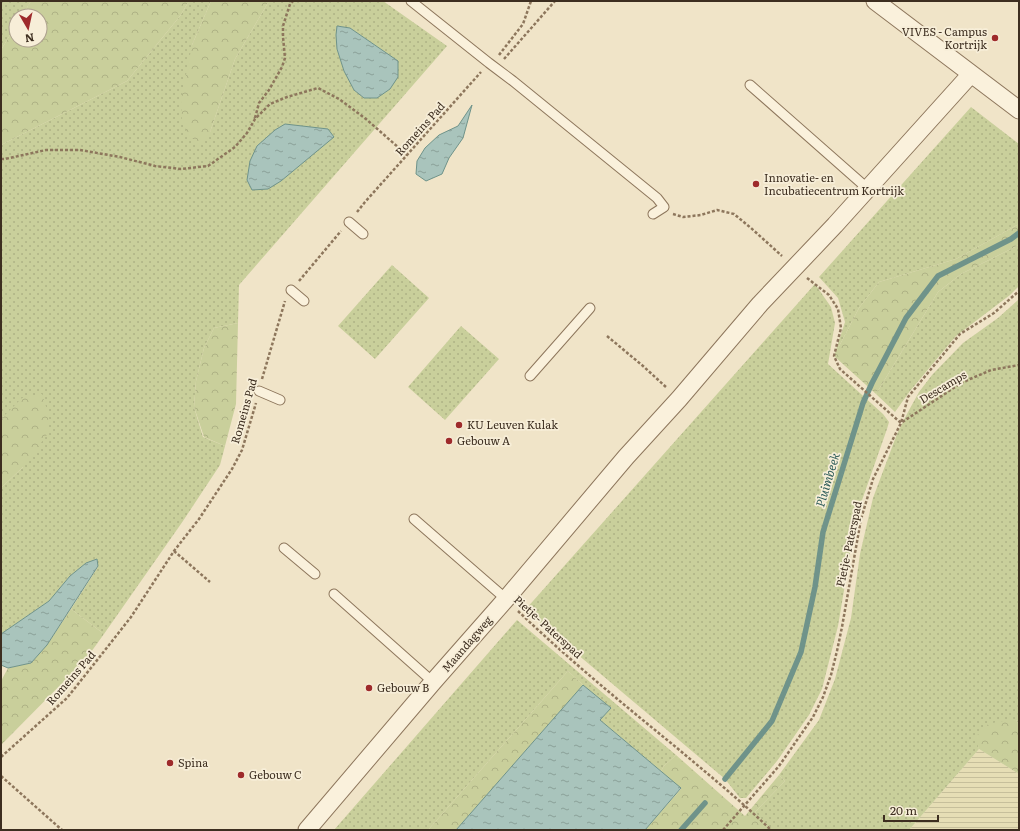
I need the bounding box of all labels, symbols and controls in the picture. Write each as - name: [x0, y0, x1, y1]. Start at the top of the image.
- north arrow: [8, 8, 48, 48]
- place label: VIVES - Campus Kortrijk: [902, 23, 987, 52]
- text: N: [24, 30, 36, 47]
- marker: VIVES - Campus Kortrijk: [990, 33, 1000, 43]
- street label: Romeins Pad: [391, 98, 448, 159]
- place label: Innovatie- en Incubatiecentrum Kortrijk: [764, 169, 904, 198]
- marker: Innovatie- en Incubatiecentrum Kortrijk: [751, 179, 761, 189]
- street label: Descamps: [916, 366, 969, 406]
- street label: Romeins Pad: [226, 376, 260, 445]
- place label: KU Leuven Kulak: [467, 416, 558, 432]
- marker: KU Leuven Kulak: [454, 420, 464, 430]
- place label: Gebouw A: [457, 432, 510, 448]
- marker: Gebouw A: [444, 436, 454, 446]
- water label: Pluimbeek: [810, 450, 844, 509]
- street label: Pietje- Paterspad: [831, 499, 865, 588]
- street label: Pietje- Paterspad: [511, 591, 587, 662]
- street label: Maandagweg: [437, 611, 496, 675]
- street label: Romeins Pad: [42, 646, 99, 708]
- place label: Gebouw B: [377, 679, 429, 695]
- marker: Gebouw B: [364, 683, 374, 693]
- place label: Spina: [178, 754, 208, 770]
- marker: Spina: [165, 758, 175, 768]
- place label: Gebouw C: [249, 766, 302, 782]
- marker: Gebouw C: [236, 770, 246, 780]
- scale bar: [884, 797, 938, 823]
- text: 20 m: [890, 801, 917, 819]

